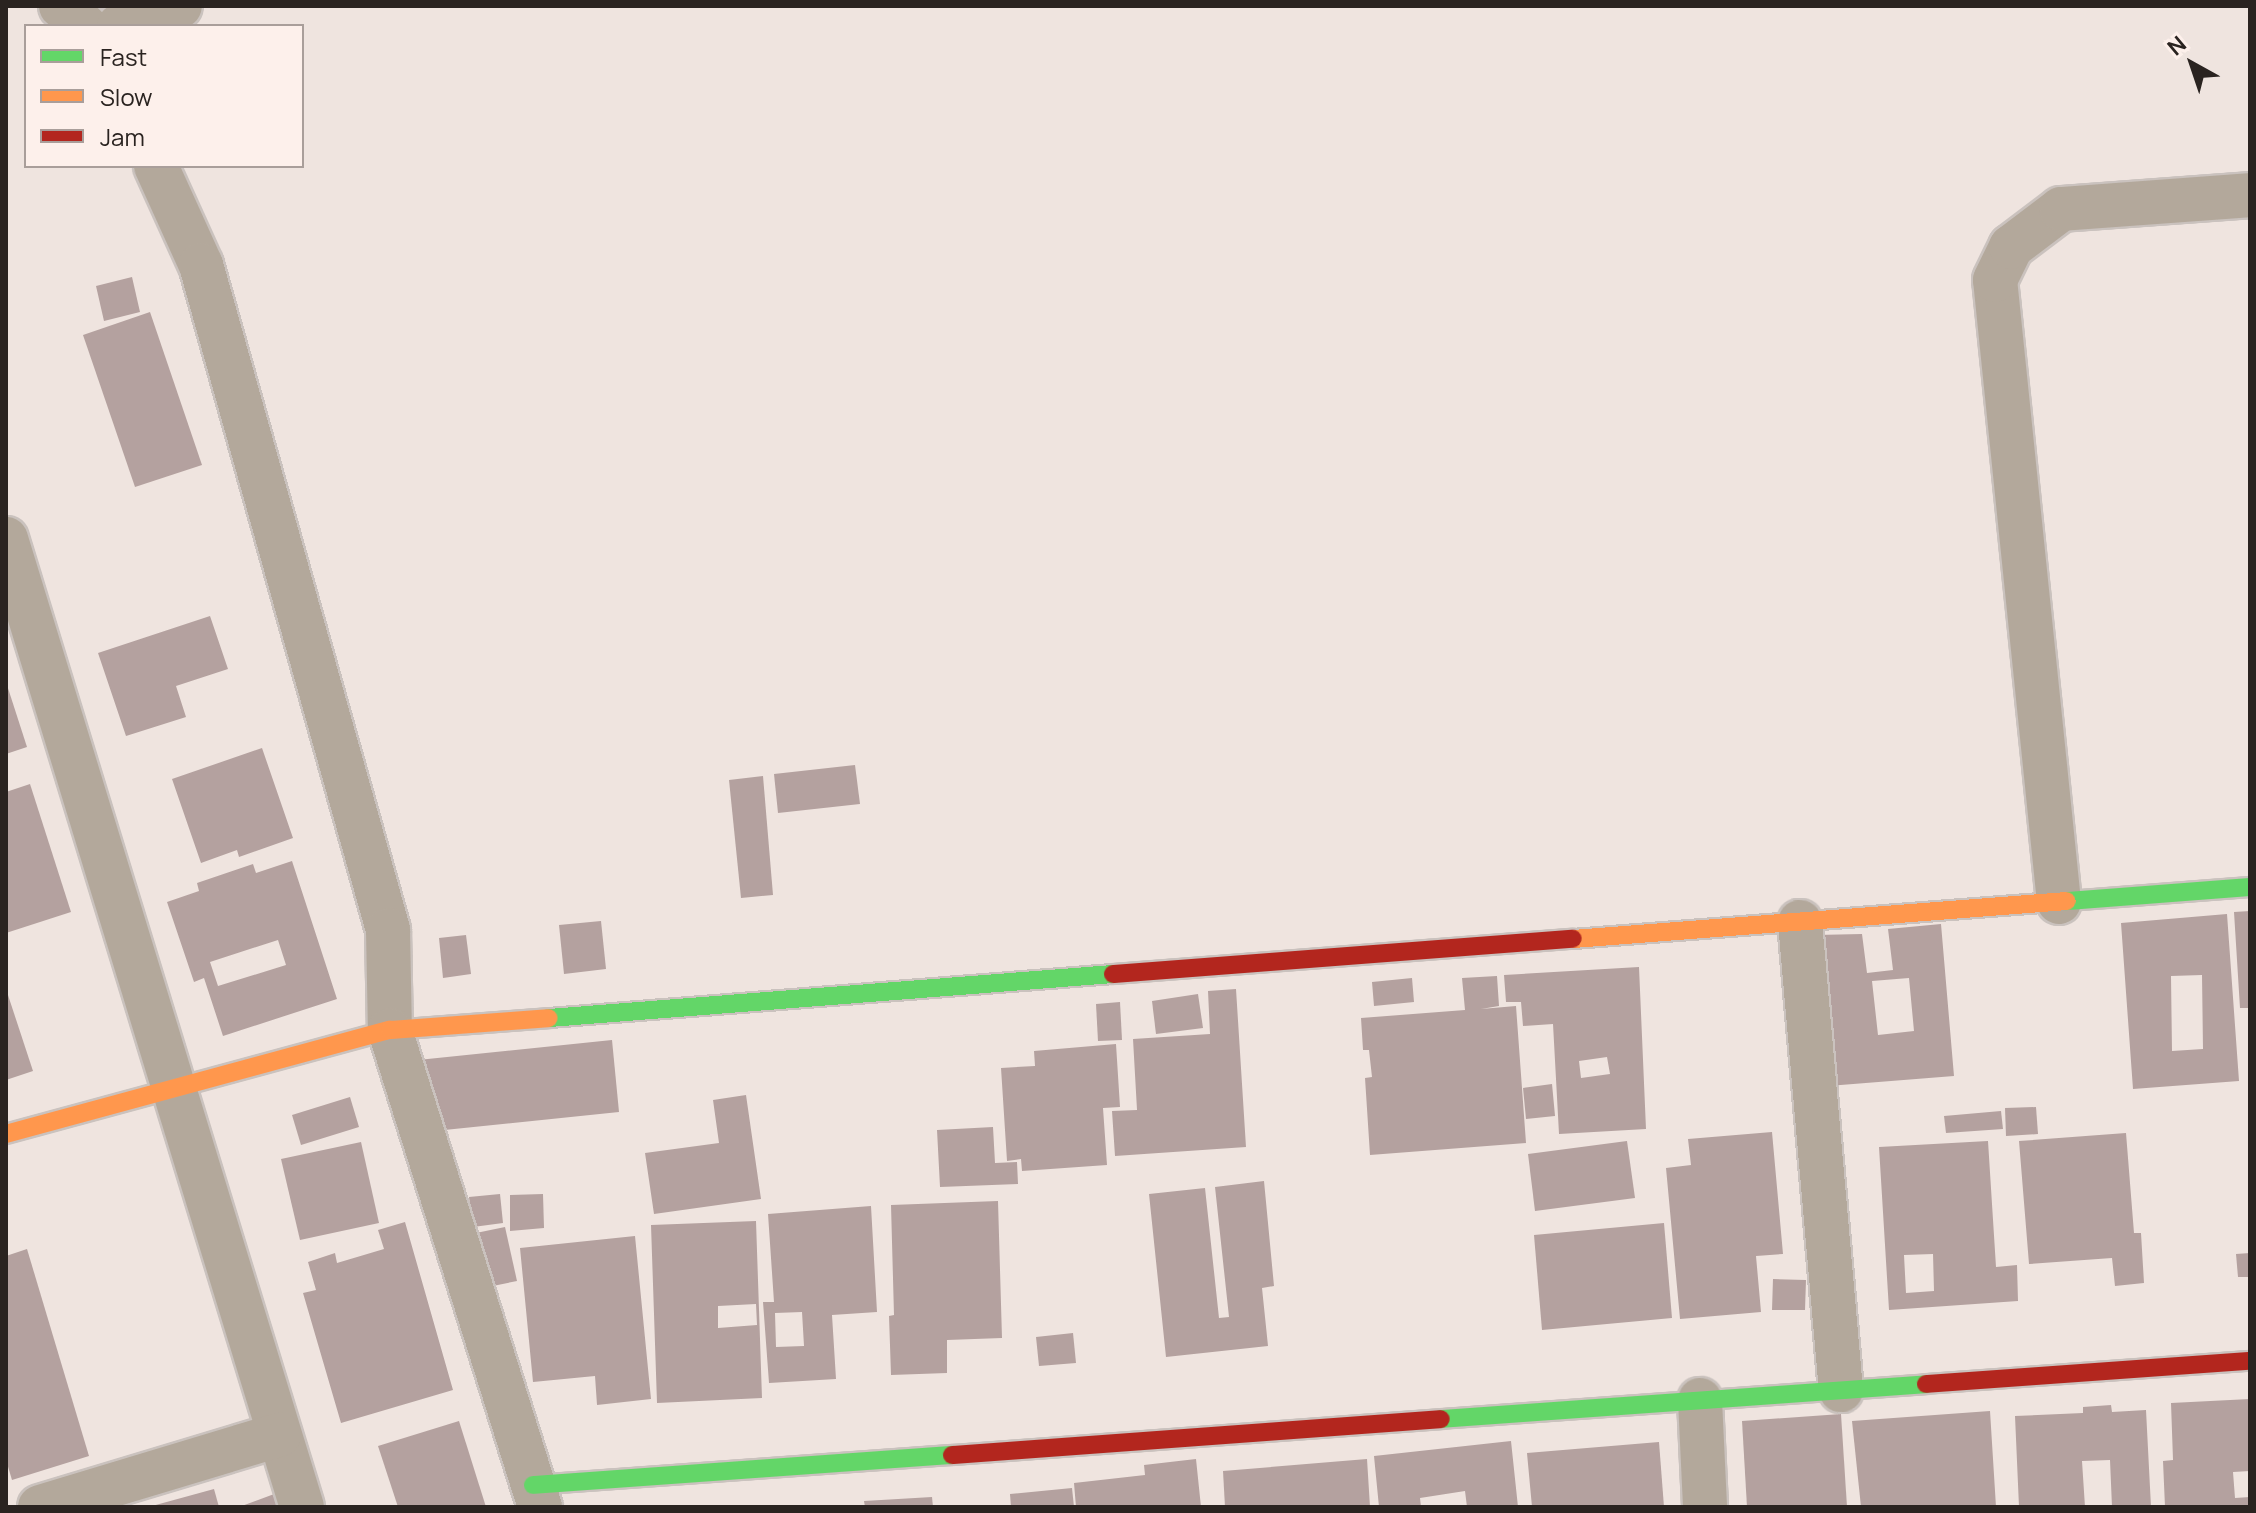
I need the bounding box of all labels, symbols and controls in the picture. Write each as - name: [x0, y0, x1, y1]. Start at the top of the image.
- legend: [24, 24, 304, 168]
- north arrow: [2152, 24, 2232, 104]
- text: N: [2161, 29, 2192, 62]
- text: Fast: [100, 40, 147, 73]
- text: Slow: [100, 80, 153, 113]
- text: Jam: [100, 120, 145, 153]

